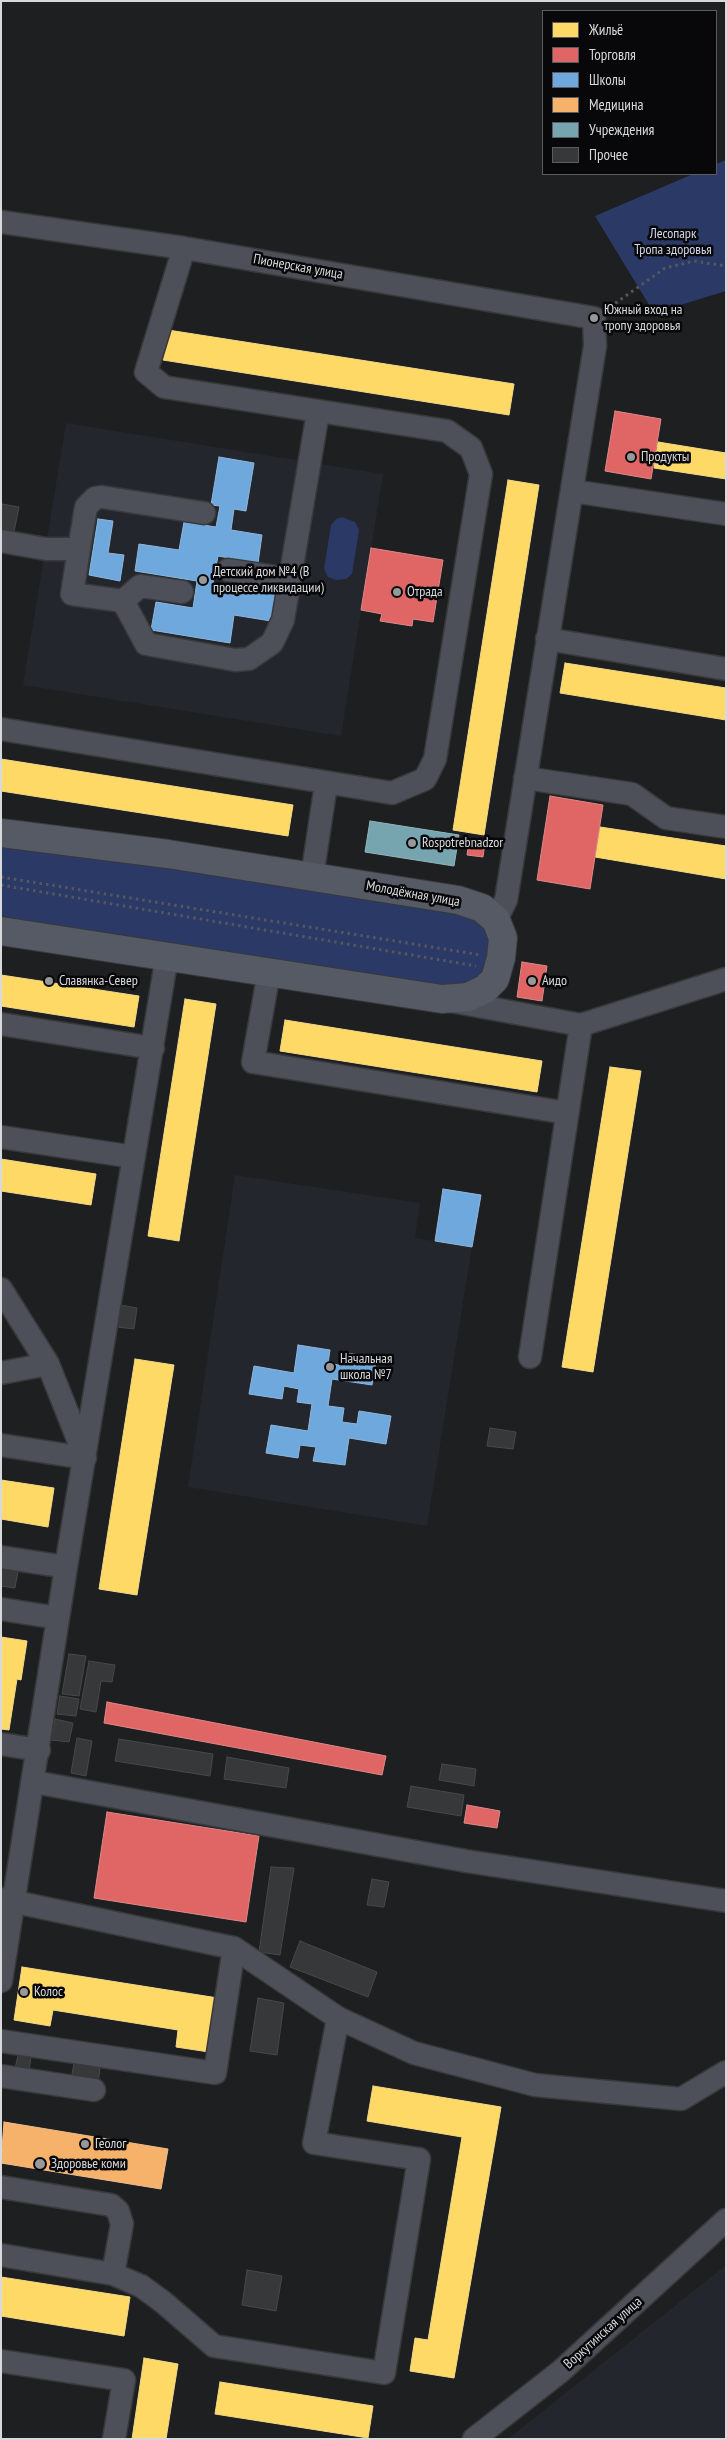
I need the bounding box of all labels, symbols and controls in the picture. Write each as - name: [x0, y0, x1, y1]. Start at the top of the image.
- legend: [542, 10, 717, 175]
- text: Жильё: [589, 20, 623, 39]
- text: Торговля: [589, 45, 636, 64]
- text: Школы: [589, 70, 626, 89]
- text: Медицина: [589, 95, 643, 114]
- text: Учреждения: [589, 120, 654, 139]
- text: Прочее: [589, 145, 628, 164]
- park label: Лесопарк Тропа здоровья: [634, 226, 712, 258]
- street label: Пионерская улица: [252, 251, 344, 283]
- place label: Южный вход на тропу здоровья: [604, 302, 682, 334]
- marker: Южный вход на тропу здоровья: [588, 312, 600, 324]
- place label: Продукты: [641, 449, 689, 465]
- marker: Продукты: [625, 451, 637, 463]
- place label: Детский дом №4 (В процессе ликвидации): [213, 564, 324, 596]
- marker: Детский дом №4 (В процессе ликвидации): [197, 574, 209, 586]
- place label: Отрада: [407, 584, 443, 600]
- marker: Отрада: [391, 586, 403, 598]
- place label: Rospotrebnadzor: [422, 835, 503, 851]
- marker: Rospotrebnadzor: [406, 837, 418, 849]
- street label: Молодёжная улица: [365, 877, 461, 911]
- place label: Славянка-Север: [59, 973, 138, 989]
- place label: Аидо: [542, 973, 567, 989]
- marker: Славянка-Север: [43, 975, 55, 987]
- marker: Аидо: [526, 975, 538, 987]
- place label: Начальная школа №7: [340, 1351, 392, 1384]
- marker: Начальная школа №7: [324, 1361, 336, 1373]
- place label: Колос: [34, 1984, 63, 2000]
- marker: Колос: [18, 1986, 30, 1998]
- place label: Геолог: [95, 2136, 126, 2152]
- marker: Геолог: [79, 2138, 91, 2150]
- place label: Здоровье коми: [51, 2156, 126, 2172]
- marker: Здоровье коми: [33, 2157, 47, 2171]
- street label: Воркутинская улица: [560, 2294, 646, 2372]

